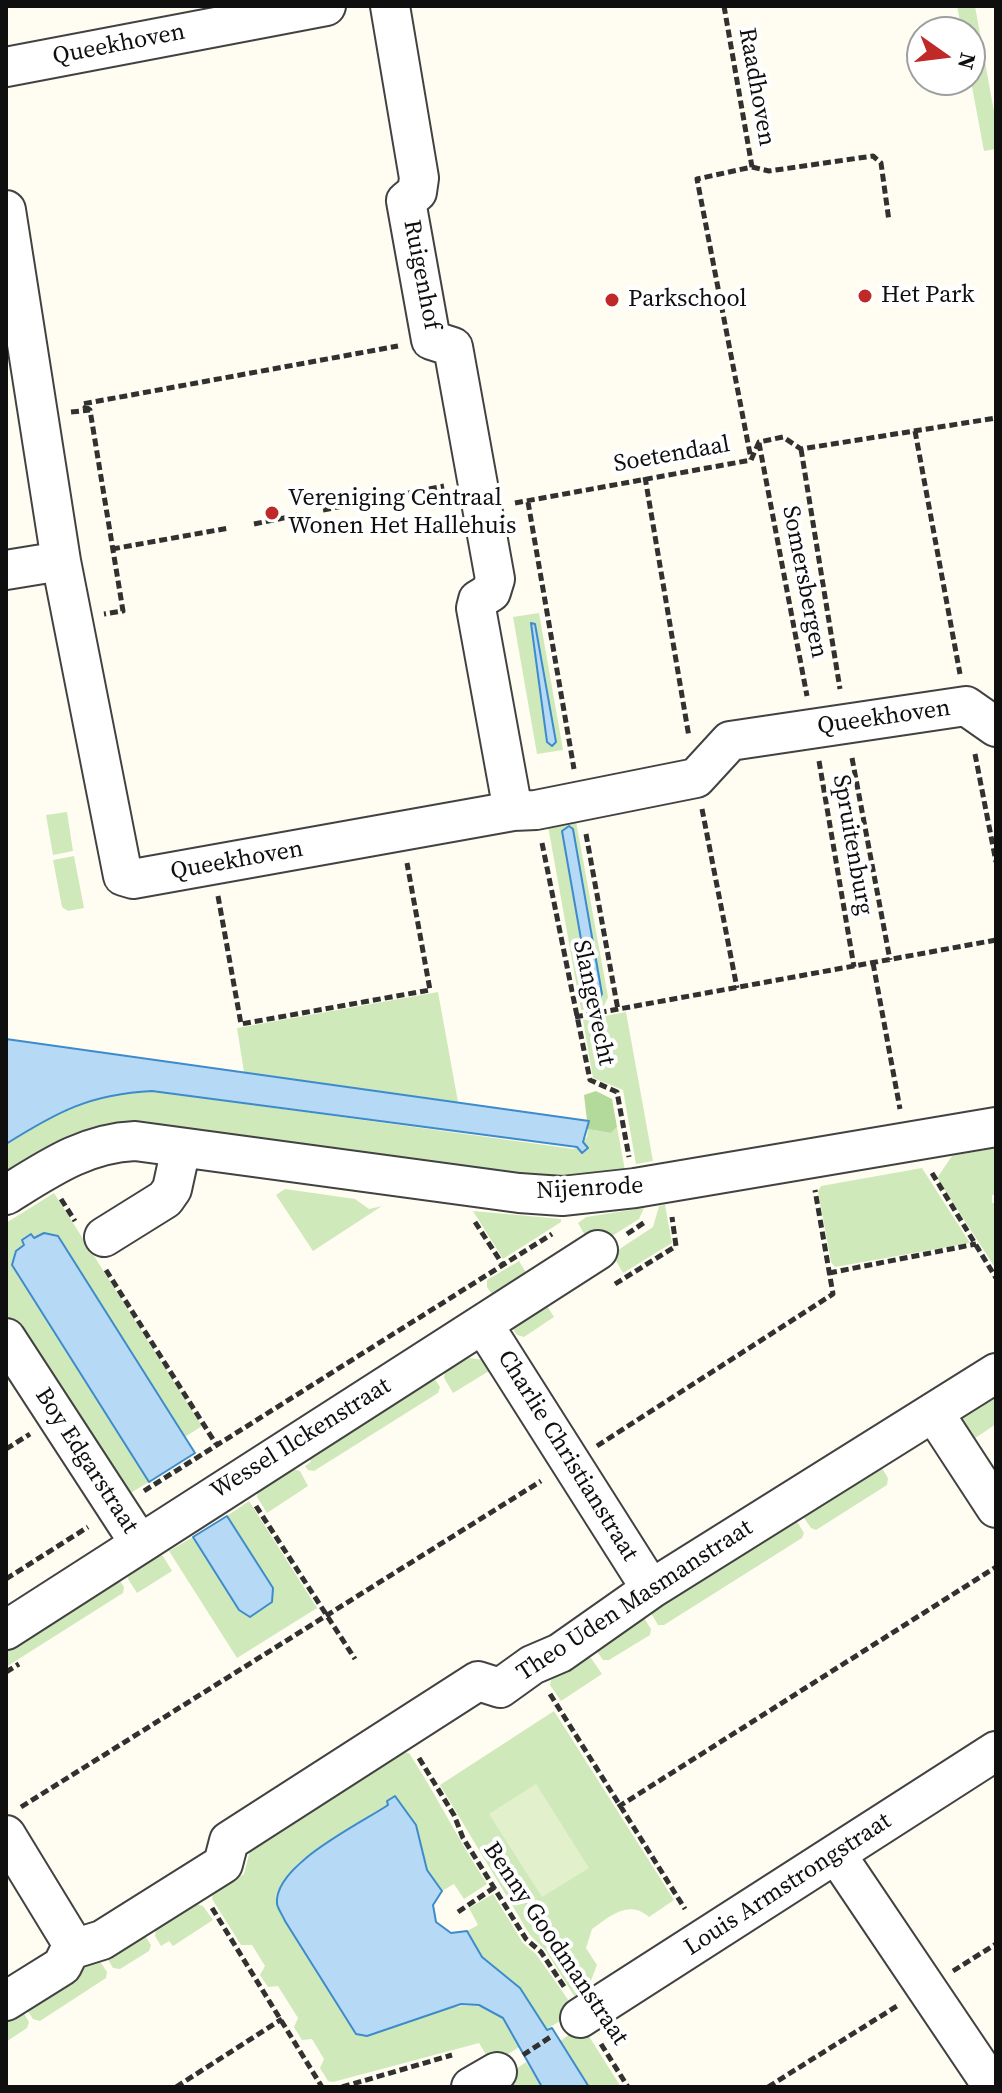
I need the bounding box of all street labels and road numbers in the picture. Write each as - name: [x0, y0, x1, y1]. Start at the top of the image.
- street label: Queekhoven: [50, 18, 188, 72]
- street label: Raadhoven: [731, 26, 781, 148]
- street label: Ruigenhof: [396, 217, 446, 333]
- street label: Soetendaal: [612, 431, 732, 479]
- street label: Somersbergen: [775, 503, 833, 661]
- street label: Queekhoven: [816, 694, 952, 742]
- street label: Spruitenburg: [826, 773, 878, 917]
- street label: Queekhoven: [168, 835, 306, 887]
- street label: Slangevecht: [566, 938, 620, 1068]
- street label: Nijenrode: [536, 1172, 644, 1206]
- street label: Charlie Christianstraat: [490, 1345, 644, 1567]
- street label: Wessel Ilckenstraat: [206, 1372, 396, 1506]
- street label: Boy Edgarstraat: [28, 1383, 144, 1539]
- street label: Theo Uden Masmanstraat: [512, 1514, 758, 1688]
- street label: Louis Armstrongstraat: [679, 1807, 897, 1963]
- street label: Benny Goodmanstraat: [476, 1837, 634, 2051]

